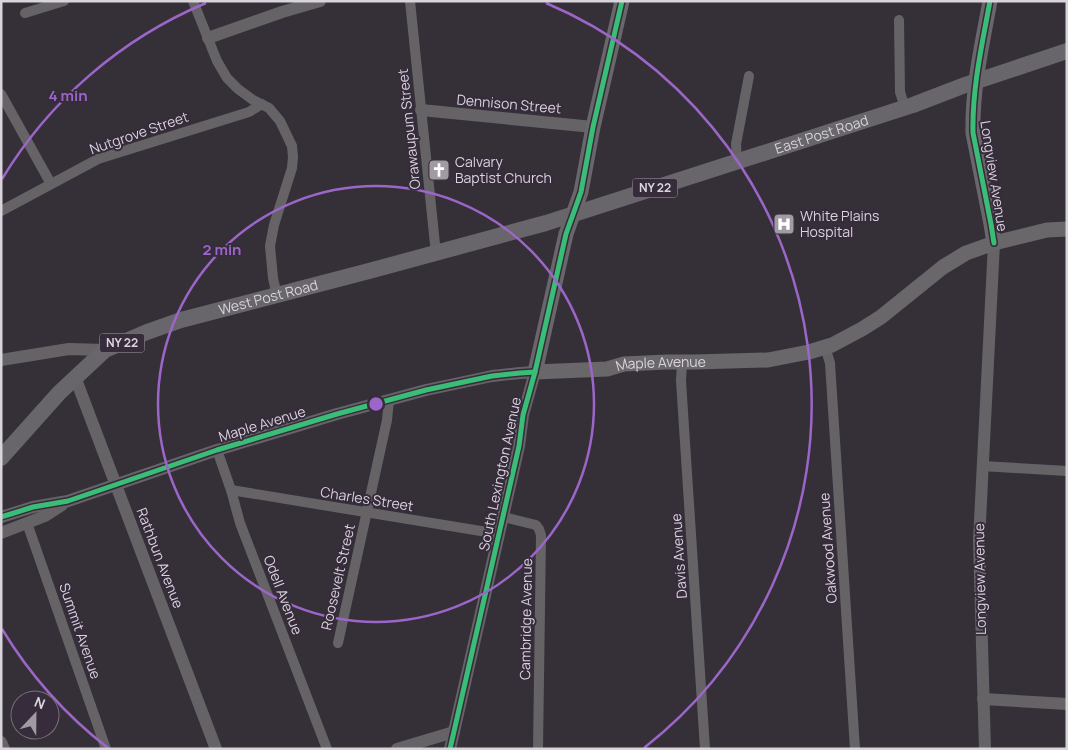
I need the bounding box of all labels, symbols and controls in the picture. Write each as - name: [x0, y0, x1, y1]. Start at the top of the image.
- street label: Orawaupum Street: [393, 67, 424, 190]
- text: 4 min: [48, 85, 88, 106]
- street label: Dennison Street: [456, 89, 563, 118]
- street label: Nutgrove Street: [87, 107, 191, 158]
- street label: East Post Road: [772, 110, 871, 158]
- street label: Longview Avenue: [976, 119, 1013, 233]
- place label: Calvary Baptist Church: [455, 152, 552, 187]
- church icon: Calvary Baptist Church: [427, 158, 451, 182]
- road number: NY 22: [632, 178, 678, 198]
- place label: White Plains Hospital: [800, 206, 879, 241]
- hospital icon: White Plains Hospital: [772, 212, 796, 236]
- text: 2 min: [202, 239, 242, 260]
- street label: West Post Road: [216, 275, 320, 319]
- road number: NY 22: [100, 333, 144, 352]
- street label: Maple Avenue: [613, 352, 706, 375]
- centre of rings: [367, 395, 385, 413]
- street label: South Lexington Avenue: [474, 395, 525, 553]
- street label: Maple Avenue: [216, 401, 308, 446]
- street label: Charles Street: [319, 482, 415, 515]
- street label: Oakwood Avenue: [814, 492, 841, 604]
- street label: Rathbun Avenue: [133, 505, 188, 611]
- street label: Davis Avenue: [666, 513, 691, 599]
- street label: Roosevelt Street: [316, 522, 359, 632]
- street label: Longview Avenue: [969, 523, 990, 635]
- street label: Odell Avenue: [260, 552, 307, 637]
- street label: Cambridge Avenue: [515, 558, 536, 680]
- street label: Summit Avenue: [55, 580, 106, 681]
- north arrow: [10, 690, 60, 740]
- text: N: [32, 692, 48, 713]

